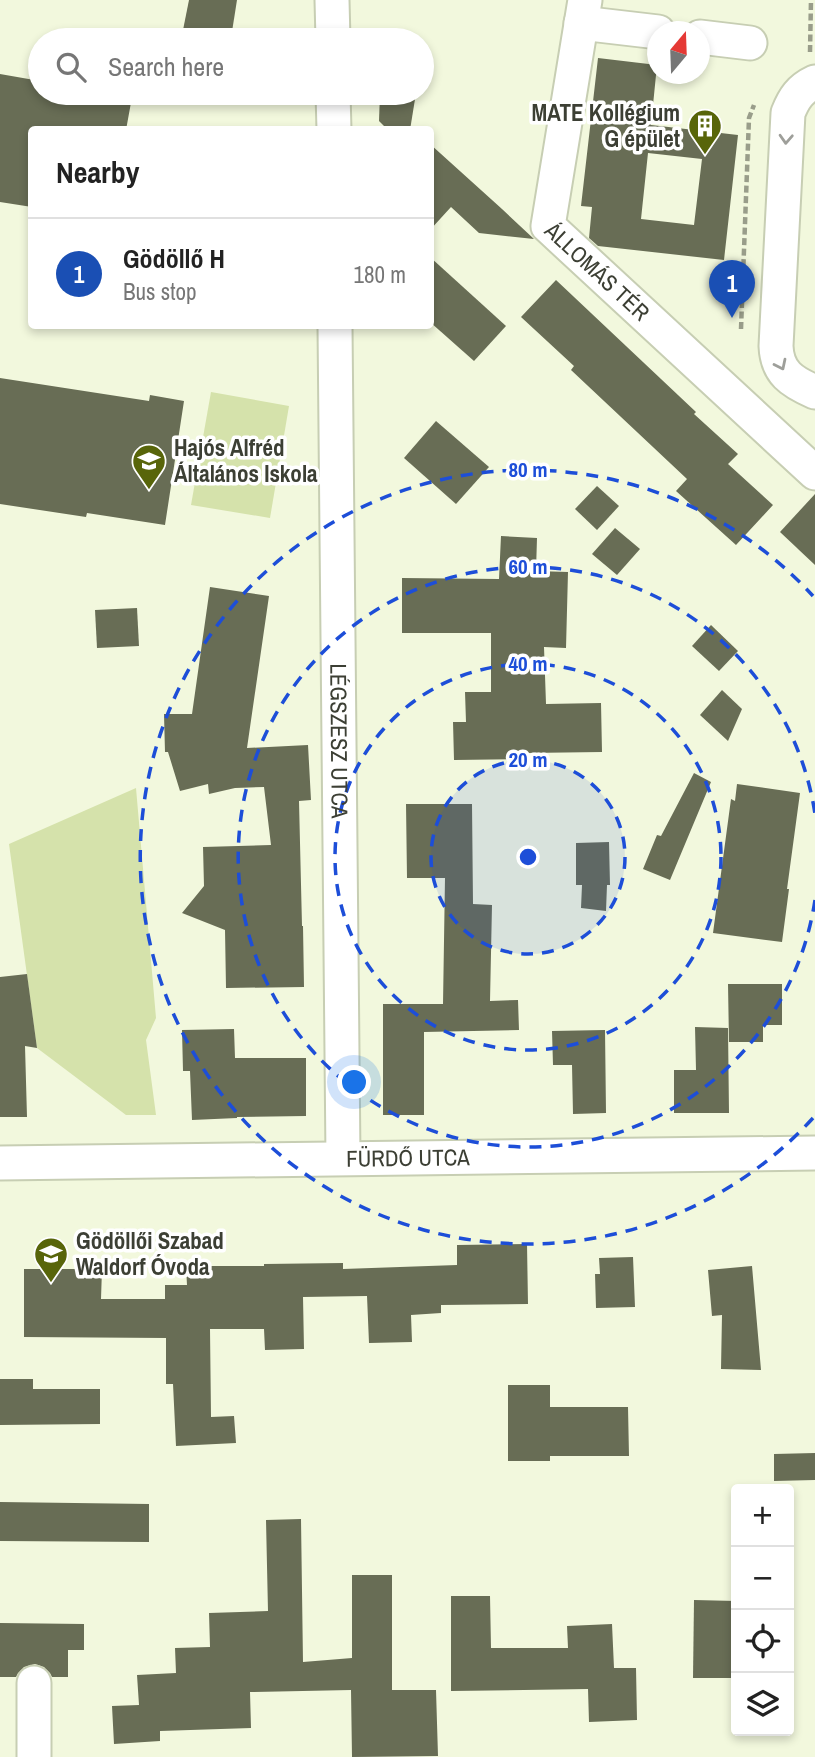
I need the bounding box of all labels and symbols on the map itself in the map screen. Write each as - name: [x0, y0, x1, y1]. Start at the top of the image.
- north arrow: [647, 21, 710, 84]
- place label: MATE Kollégium G épület: [532, 97, 680, 154]
- building icon: MATE Kollégium G épület: [686, 107, 724, 156]
- one-way arrow: [779, 133, 794, 144]
- street label: ÁLLOMÁS TÉR: [538, 214, 657, 328]
- pin: 1: [709, 260, 755, 318]
- one-way arrow: [773, 358, 787, 370]
- place label: Hajós Alfréd Általános Iskola: [174, 432, 318, 489]
- school or university icon: Hajós Alfréd Általános Iskola: [130, 442, 168, 491]
- text: 80 m: [508, 455, 548, 484]
- text: 60 m: [508, 552, 548, 581]
- text: 40 m: [508, 649, 548, 678]
- street label: LÉGSZESZ UTCA: [323, 663, 356, 819]
- text: 20 m: [508, 745, 548, 774]
- centre of rings: [516, 845, 540, 869]
- your location: [337, 1065, 371, 1099]
- street label: FÜRDŐ UTCA: [346, 1141, 470, 1174]
- place label: Gödöllői Szabad Waldorf Óvoda: [76, 1225, 224, 1282]
- school or university icon: Gödöllői Szabad Waldorf Óvoda: [32, 1235, 70, 1284]

